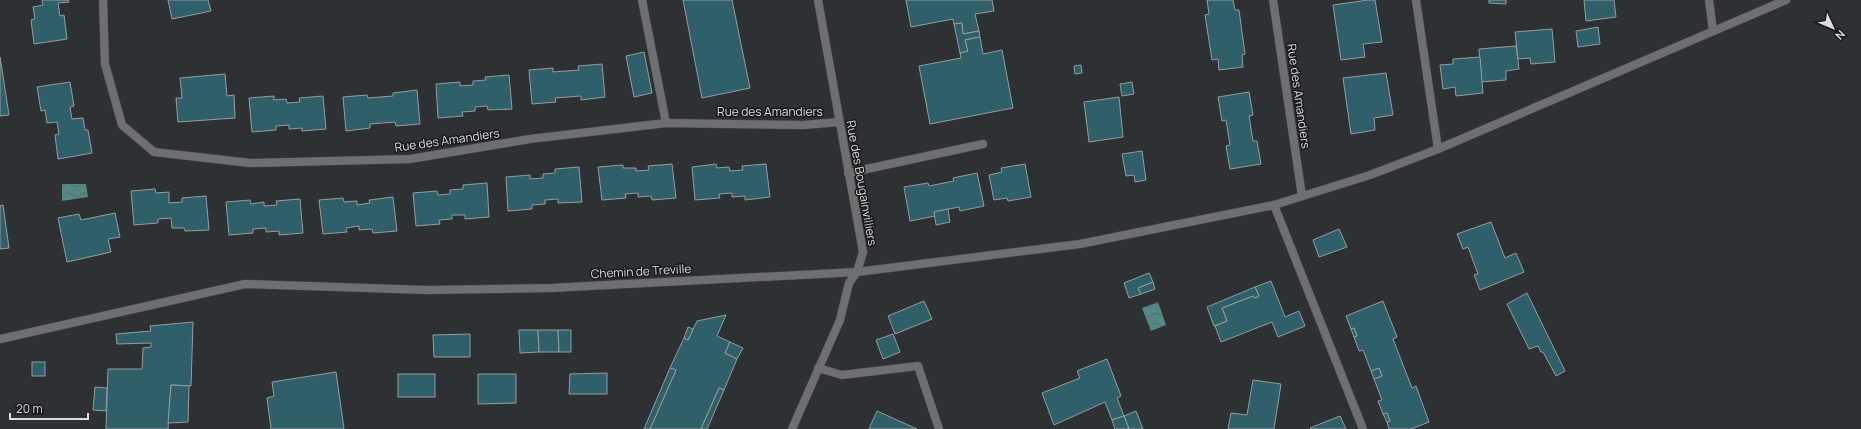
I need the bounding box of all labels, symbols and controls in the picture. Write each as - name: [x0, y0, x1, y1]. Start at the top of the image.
- north arrow: [1813, 8, 1853, 48]
- text: N: [1832, 27, 1849, 43]
- street label: Rue des Amandiers: [1283, 42, 1315, 150]
- street label: Rue des Amandiers: [717, 103, 823, 120]
- street label: Rue des Bougainvilliers: [843, 119, 881, 247]
- street label: Rue des Amandiers: [393, 124, 501, 156]
- street label: Chemin de Treville: [590, 260, 692, 282]
- scale bar: [10, 395, 88, 421]
- text: 20 m: [16, 400, 43, 417]

